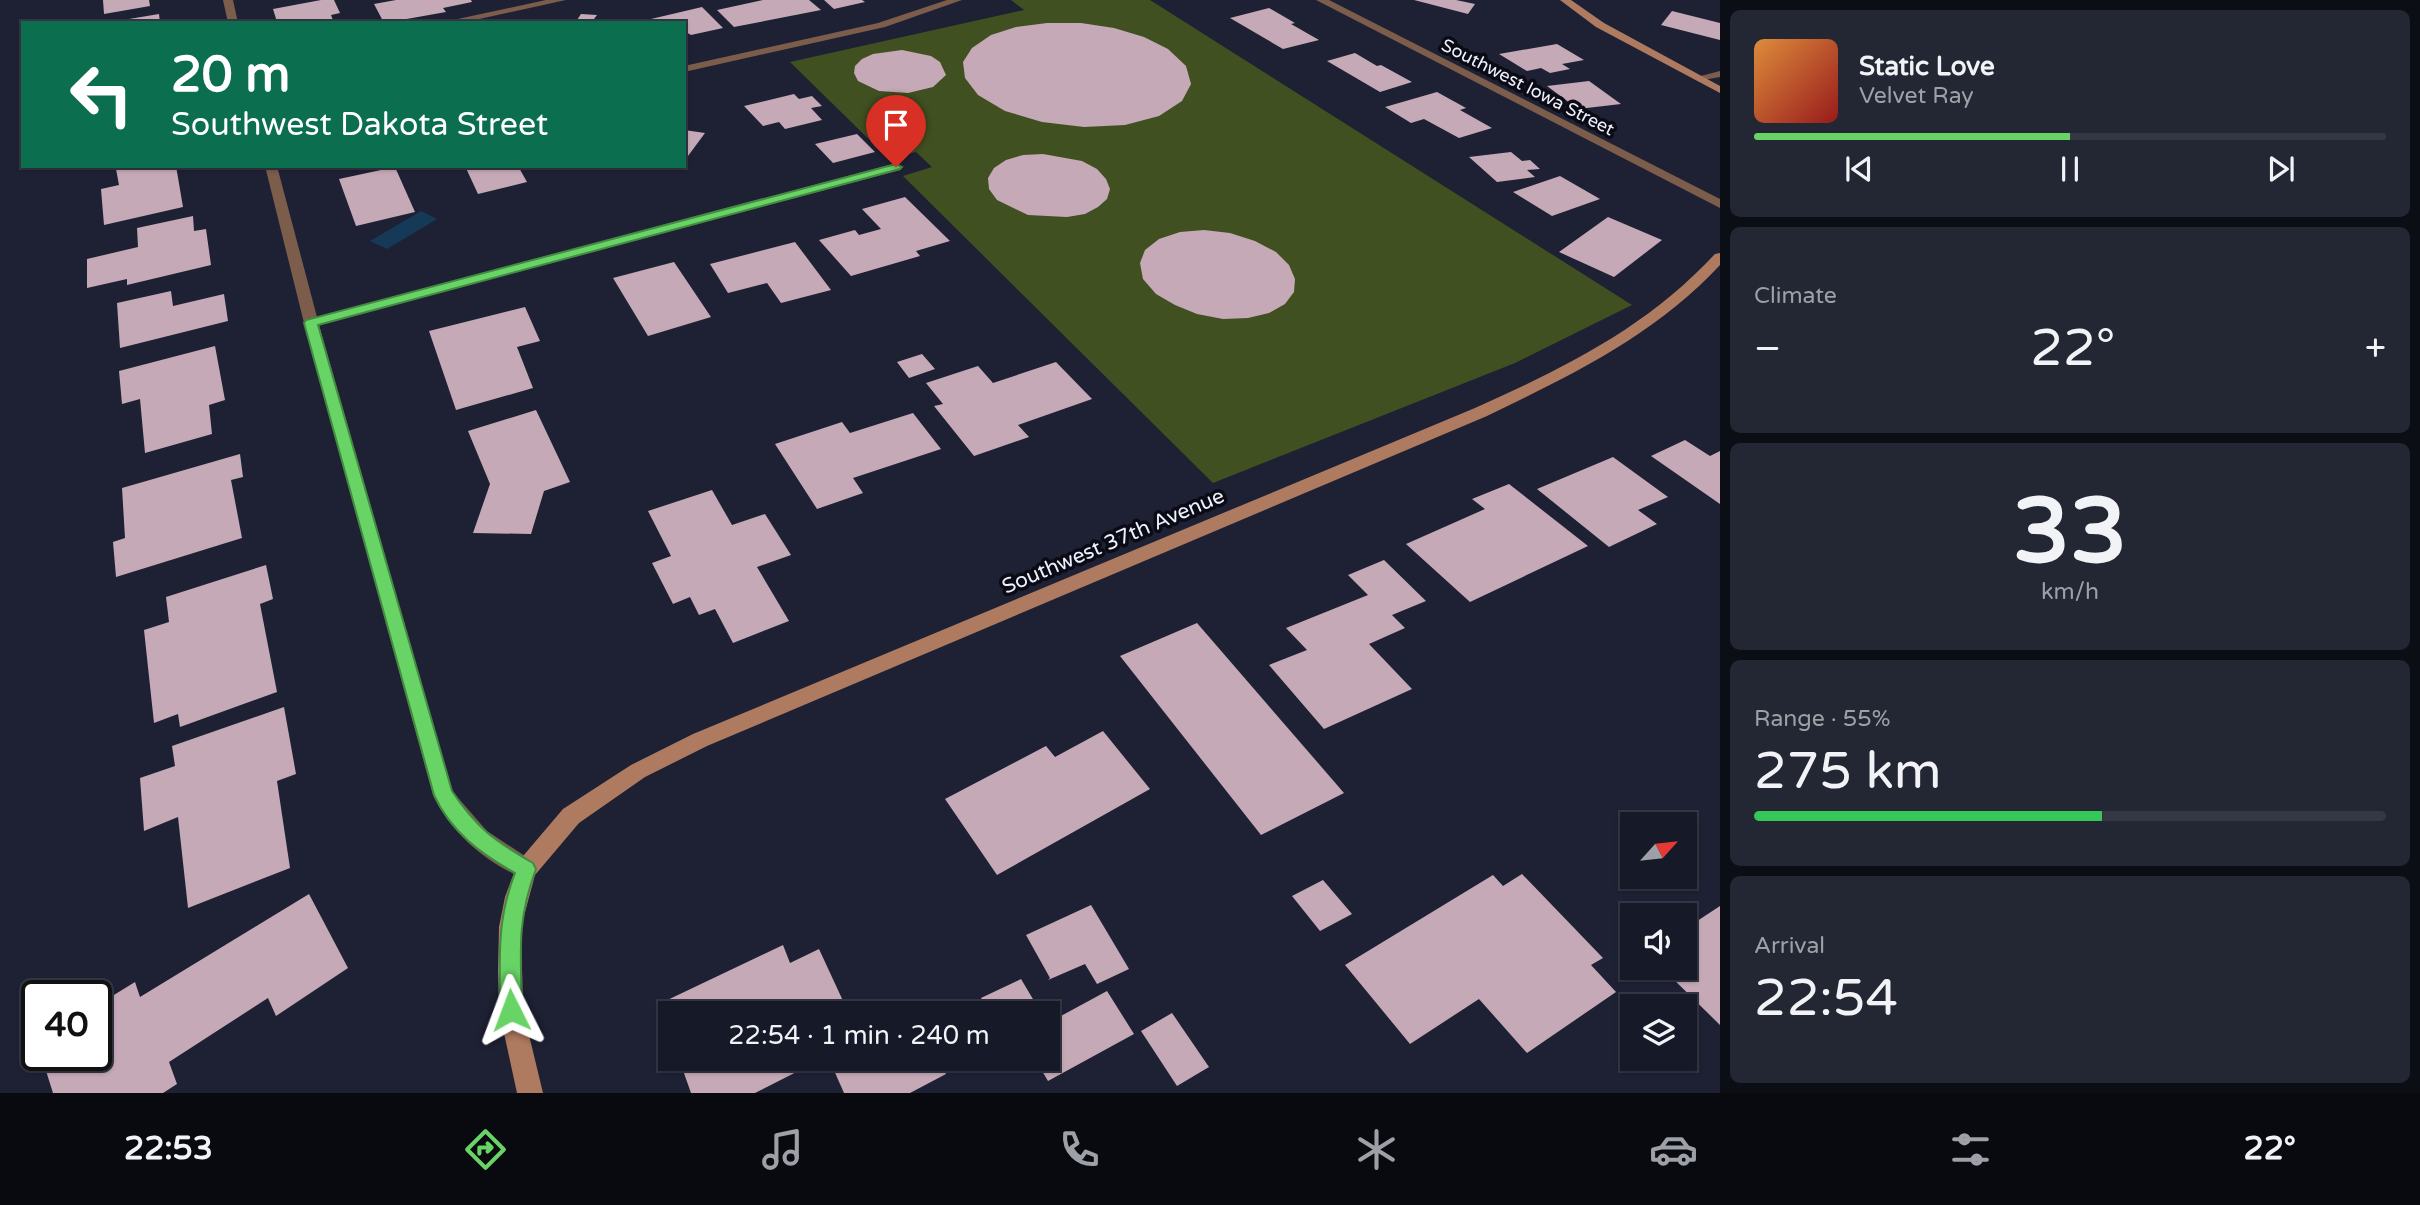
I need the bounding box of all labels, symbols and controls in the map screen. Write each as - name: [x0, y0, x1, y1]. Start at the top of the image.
- street label: Southwest Iowa Street: [1438, 34, 1618, 140]
- text: 20 m: [171, 46, 290, 105]
- icon: left: [56, 49, 147, 140]
- text: Static Love: [1859, 51, 1995, 82]
- text: Velvet Ray: [1859, 82, 1974, 110]
- pin: [866, 95, 926, 167]
- text: Southwest Dakota Street: [171, 106, 548, 144]
- icon: arrive: [877, 106, 915, 144]
- icon: previous: [1840, 150, 1878, 188]
- icon: pause: [2051, 150, 2089, 188]
- icon: next: [2262, 150, 2300, 188]
- text: Climate: [1754, 282, 1837, 310]
- text: 22°: [2030, 317, 2115, 380]
- text: −: [1754, 326, 1781, 372]
- text: +: [2365, 326, 2386, 372]
- text: 33: [2013, 477, 2127, 587]
- street label: Southwest 37th Avenue: [998, 483, 1228, 600]
- text: km/h: [2041, 578, 2099, 606]
- text: Range · 55%: [1754, 705, 1890, 733]
- text: 275 km: [1754, 740, 1942, 803]
- north arrow: [1620, 812, 1698, 889]
- map controls: [1620, 812, 1697, 1071]
- button: sound: [1620, 903, 1697, 980]
- text: Arrival: [1754, 932, 1825, 960]
- text: 22:54: [1754, 967, 1898, 1030]
- position arrow: [474, 973, 548, 1047]
- speed limit sign: 40: [21, 980, 112, 1071]
- button: layers: [1620, 994, 1697, 1071]
- text: 22:54 · 1 min · 240 m: [728, 1020, 990, 1051]
- icon: directions: [461, 1125, 510, 1174]
- icon: music: [758, 1125, 807, 1174]
- icon: phone: [1055, 1125, 1104, 1174]
- icon: climate: [1352, 1125, 1401, 1174]
- icon: car: [1649, 1125, 1698, 1174]
- icon: filters: [1946, 1125, 1995, 1174]
- text: 22:53: [124, 1130, 213, 1168]
- text: 22°: [2244, 1130, 2296, 1168]

